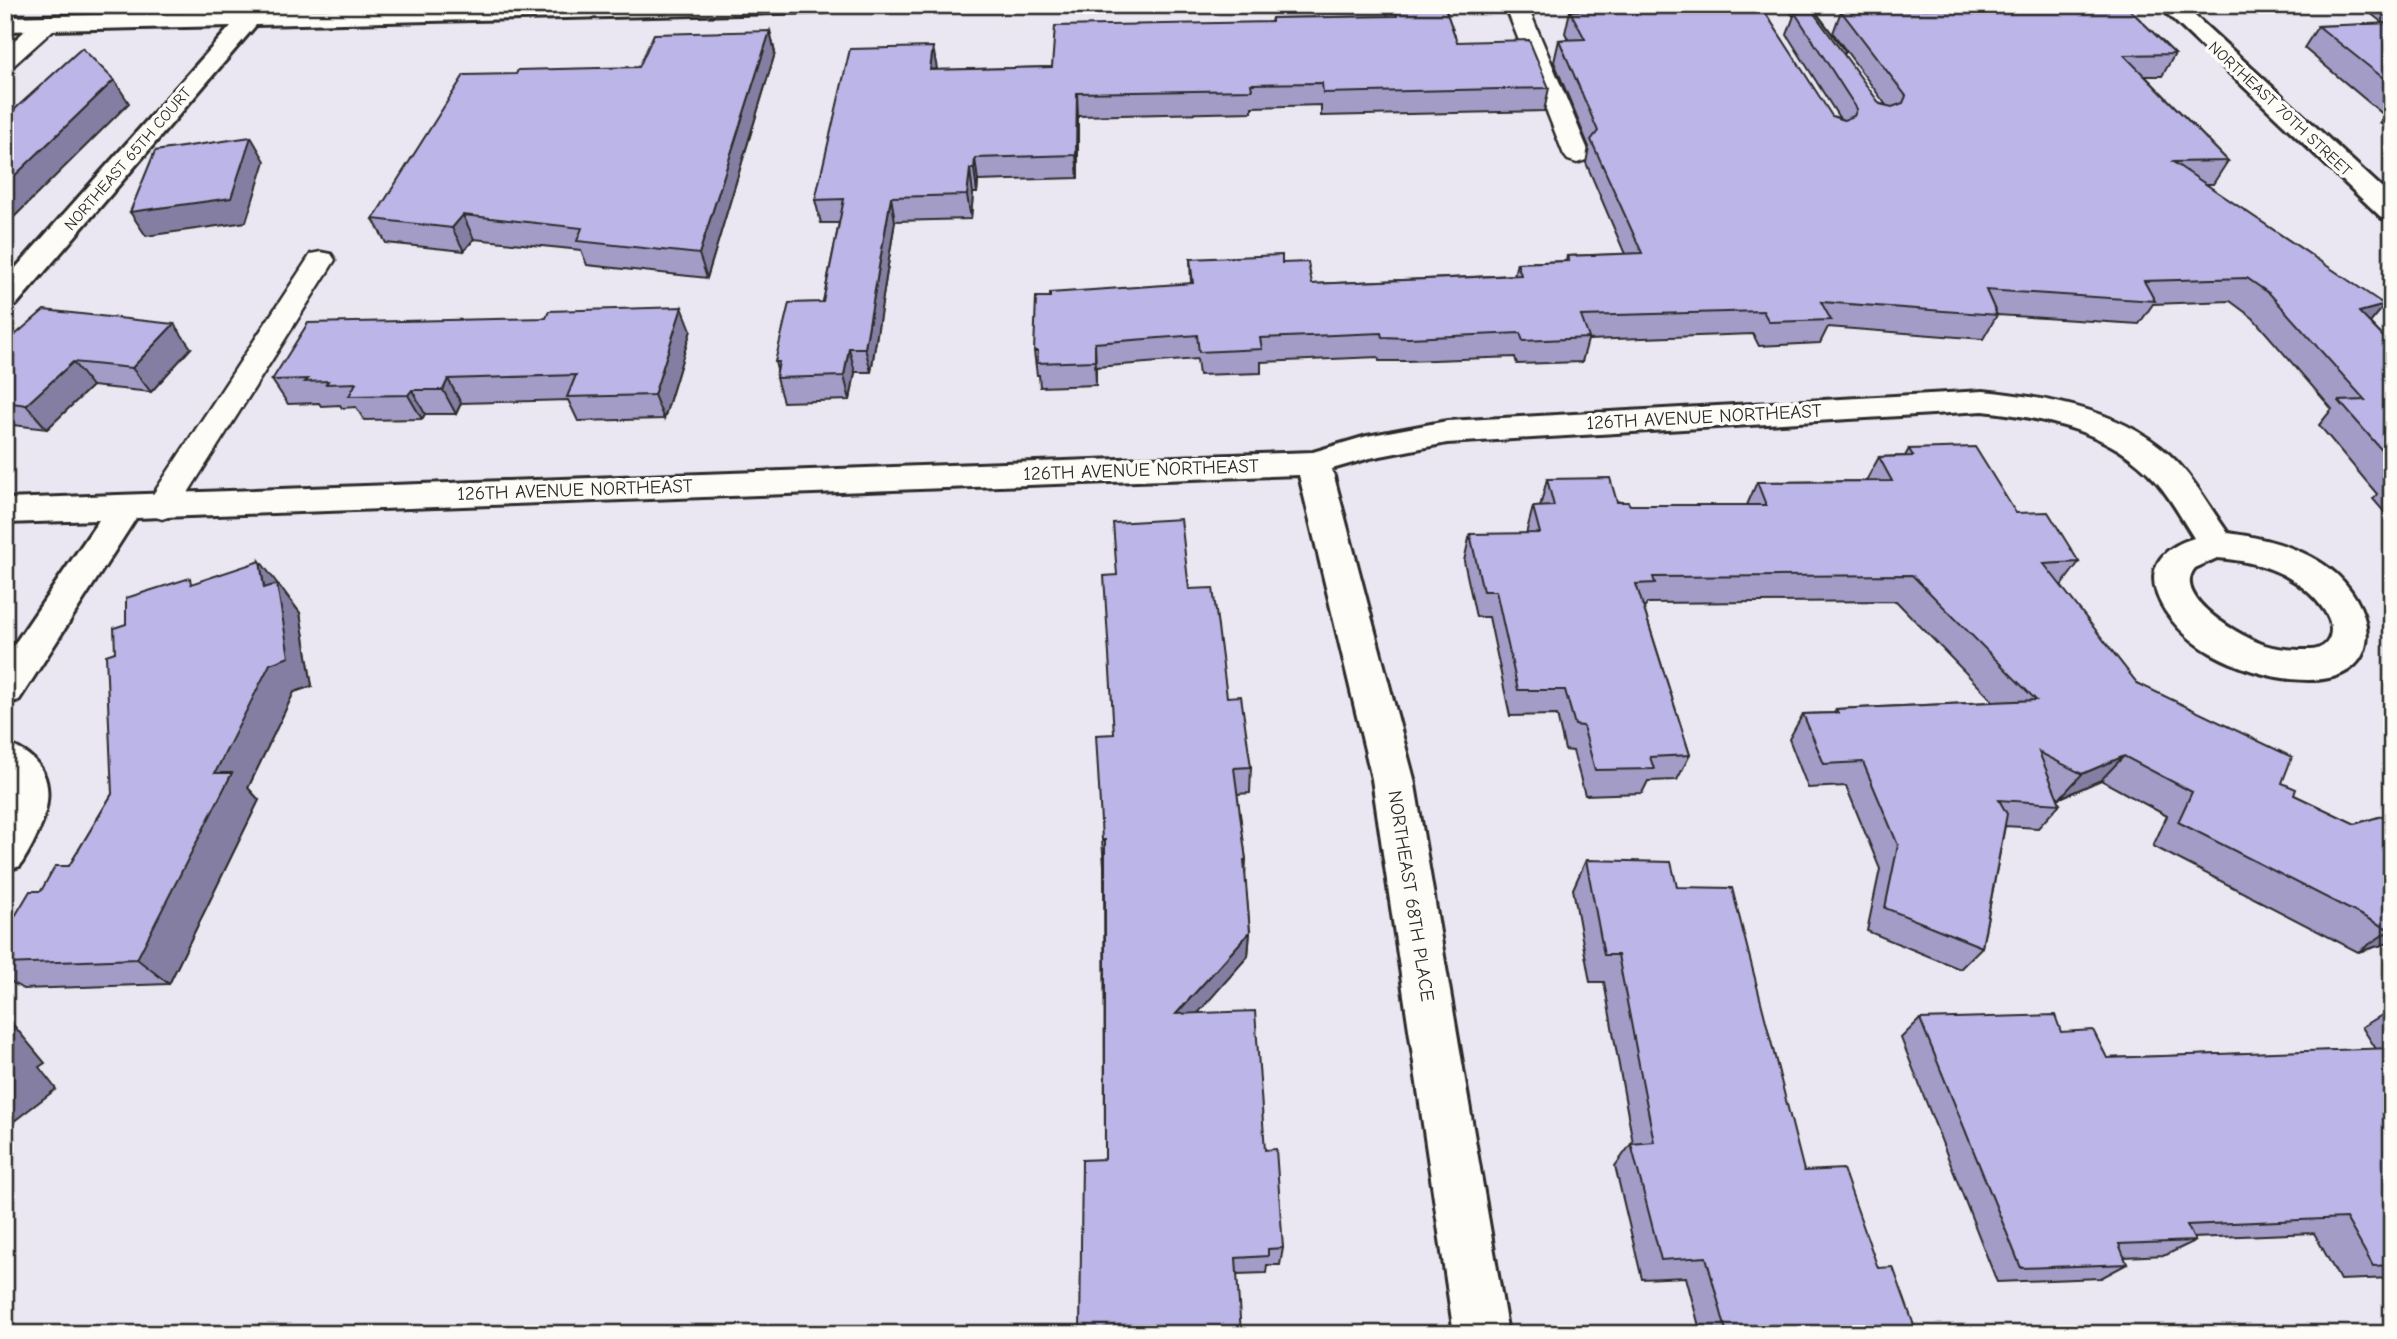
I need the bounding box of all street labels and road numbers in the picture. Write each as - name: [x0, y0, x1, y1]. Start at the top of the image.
- street label: NORTHEAST 70TH STREET: [2205, 38, 2356, 180]
- street label: NORTHEAST 65TH COURT: [61, 83, 195, 234]
- street label: 126TH AVENUE NORTHEAST: [1586, 400, 1822, 434]
- street label: 126TH AVENUE NORTHEAST: [1023, 455, 1259, 485]
- street label: 126TH AVENUE NORTHEAST: [457, 475, 693, 505]
- street label: NORTHEAST 68TH PLACE: [1383, 789, 1439, 1003]

